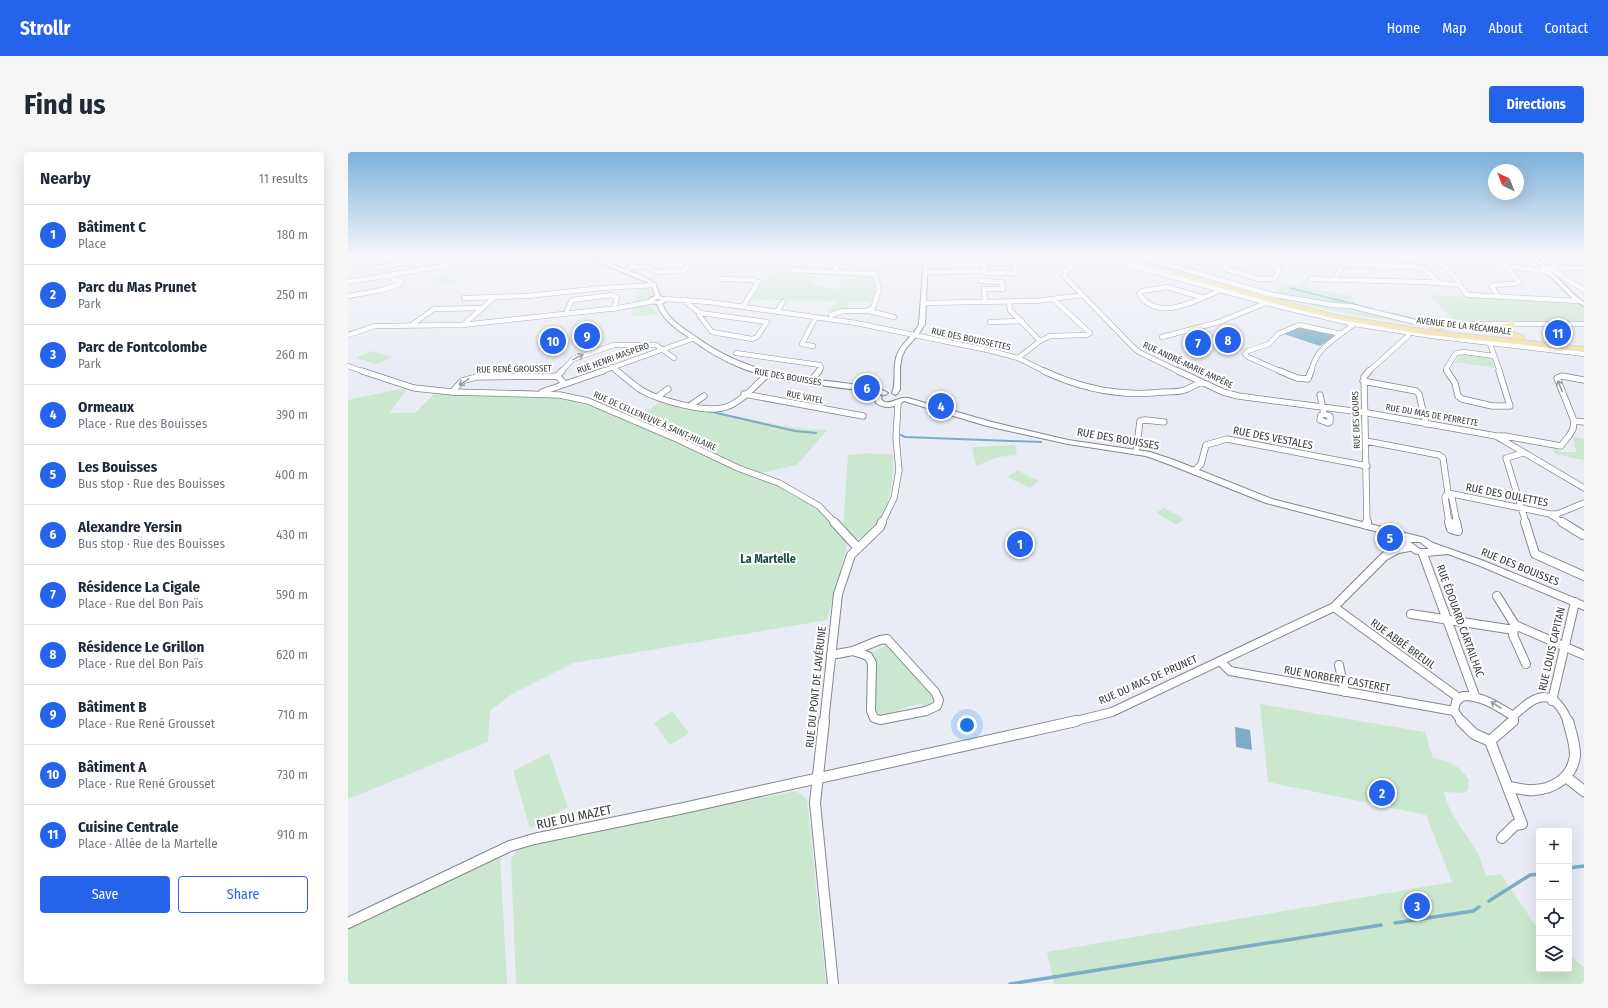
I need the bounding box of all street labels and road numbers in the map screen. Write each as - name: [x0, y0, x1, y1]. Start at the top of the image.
- street label: AVENUE DE LA RÉCAMBALE: [1416, 314, 1512, 337]
- street label: RUE DES BOUISSETTES: [931, 326, 1012, 352]
- street label: RUE ANDRÉ-MARIE AMPÈRE: [1141, 339, 1235, 390]
- street label: RUE HENRI MASPERO: [576, 340, 651, 376]
- street label: RUE RENÉ GROUSSET: [476, 362, 553, 375]
- street label: RUE DES BOUISSES: [754, 366, 823, 388]
- street label: RUE DE CELLENEUVE À SAINT-HILAIRE: [592, 388, 719, 453]
- street label: RUE VATEL: [786, 389, 824, 405]
- street label: RUE DES GOURS: [1350, 390, 1362, 449]
- street label: RUE DU MAS DE PERRETTE: [1385, 402, 1479, 428]
- street label: RUE DES VESTALES: [1232, 424, 1315, 452]
- street label: RUE DES BOUISSES: [1076, 425, 1161, 453]
- street label: RUE DES OULETTES: [1465, 481, 1550, 509]
- street label: RUE DES BOUISSES: [1479, 545, 1561, 589]
- street label: RUE ÉDOUARD CARTAILHAC: [1434, 563, 1488, 679]
- street label: RUE LOUIS CAPITAN: [1536, 606, 1568, 692]
- street label: RUE ABBÉ BREUIL: [1368, 615, 1439, 672]
- street label: RUE DU PONT DE LAVÉRUNE: [802, 625, 829, 748]
- street label: RUE DU MAS DE PRUNET: [1097, 652, 1200, 708]
- street label: RUE NORBERT CASTERET: [1283, 663, 1392, 695]
- street label: RUE DU MAZET: [535, 802, 613, 832]

